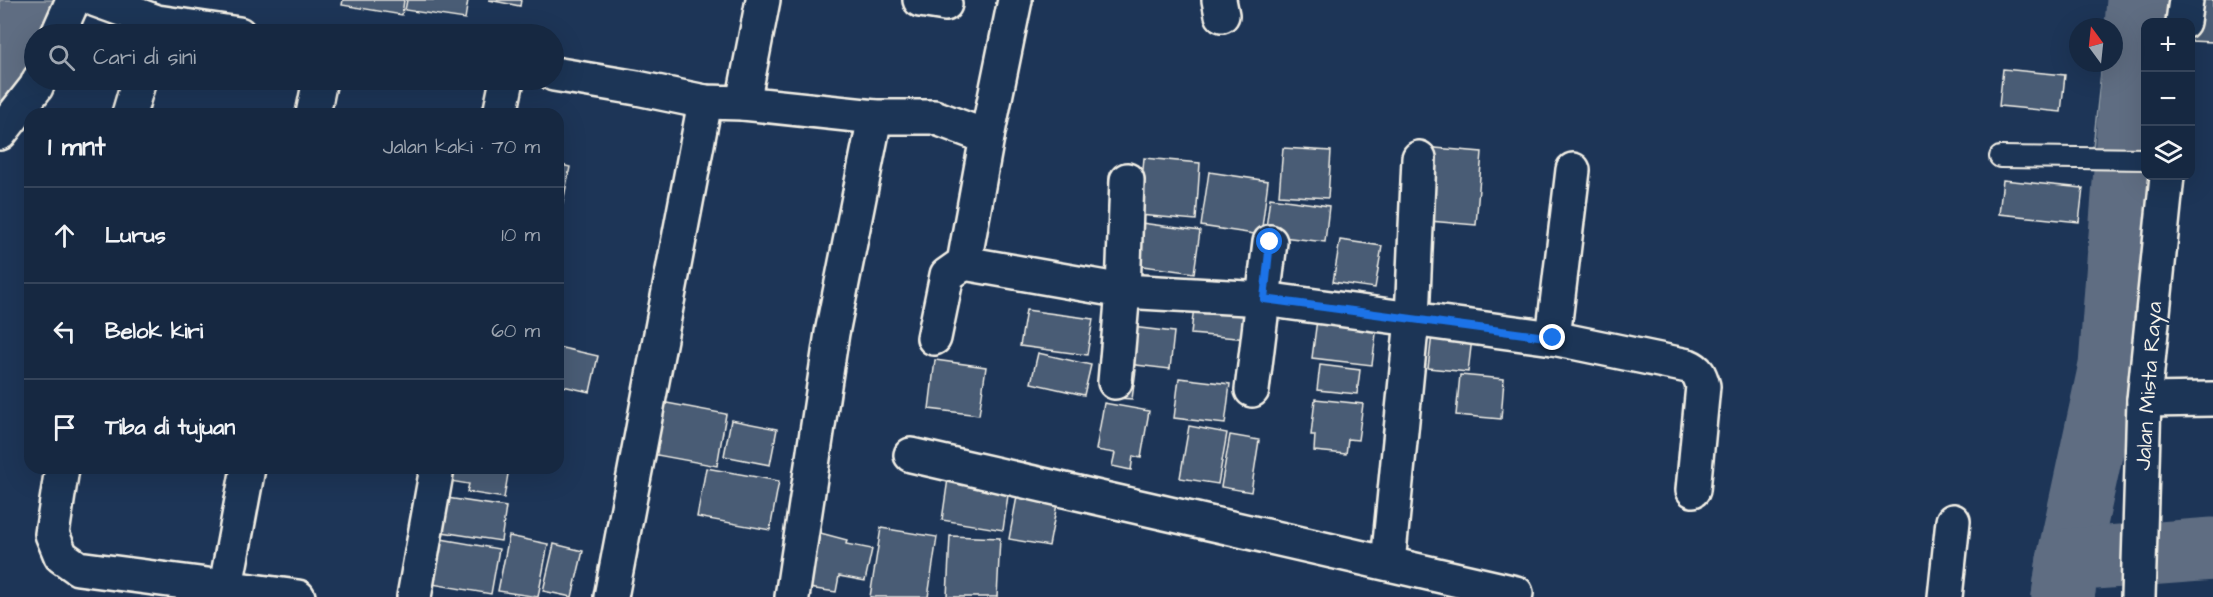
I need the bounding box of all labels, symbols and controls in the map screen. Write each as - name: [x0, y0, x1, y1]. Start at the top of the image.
- north arrow: [2069, 18, 2123, 72]
- map controls: [2141, 18, 2195, 180]
- button: +: [2141, 18, 2195, 72]
- search box: [24, 24, 564, 90]
- icon: search: [45, 41, 78, 74]
- text: Cari di sini: [93, 42, 196, 73]
- button: −: [2141, 72, 2195, 126]
- button: layers: [2141, 126, 2195, 180]
- text: 1 mnt: [48, 129, 105, 165]
- text: Jalan kaki · 70 m: [383, 133, 540, 161]
- icon: ahead: [48, 219, 81, 252]
- text: Lurus: [105, 220, 166, 251]
- text: 10 m: [501, 221, 540, 249]
- route start: [1256, 228, 1282, 254]
- street label: Jalan Mista Raya: [2128, 301, 2171, 471]
- icon: left: [48, 315, 81, 348]
- text: Belok kiri: [105, 316, 203, 347]
- text: 60 m: [491, 317, 540, 345]
- route end: [1539, 324, 1565, 350]
- icon: arrive: [48, 411, 81, 444]
- text: Tiba di tujuan: [105, 412, 235, 443]

